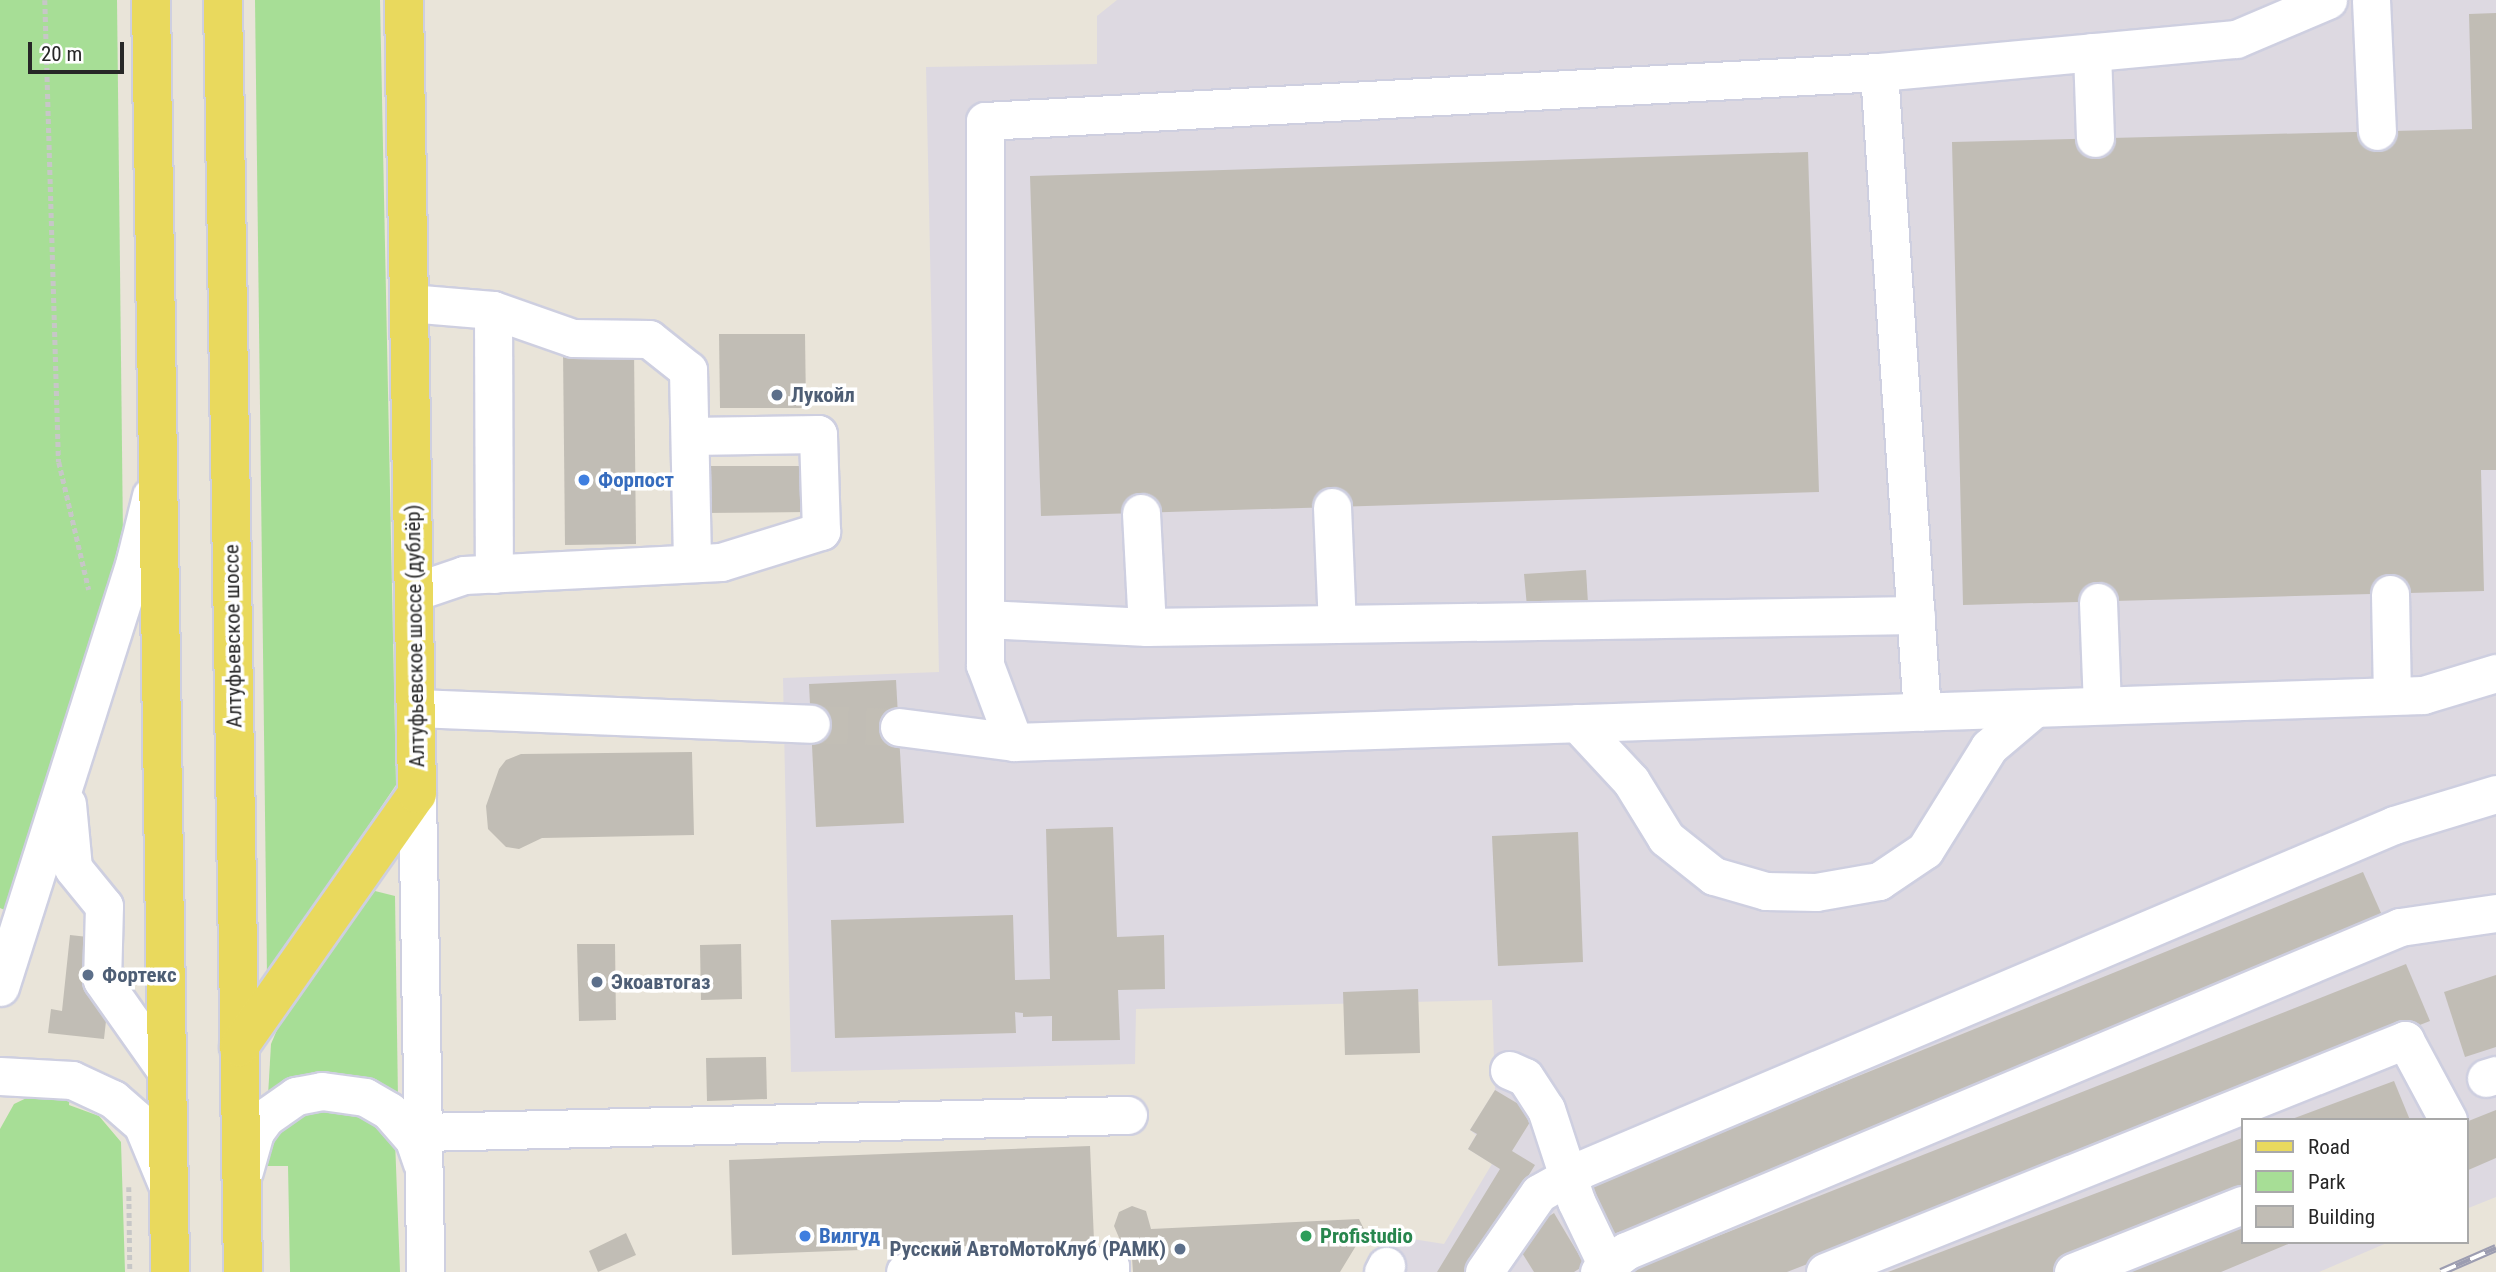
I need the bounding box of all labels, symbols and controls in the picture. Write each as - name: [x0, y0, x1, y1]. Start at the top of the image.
- scale bar: [32, 28, 128, 72]
- text: 20 m: [41, 42, 82, 66]
- place label: Лукойл: [791, 382, 855, 408]
- marker: Лукойл: [769, 387, 785, 403]
- place label: Форпост: [598, 467, 674, 493]
- marker: Форпост: [576, 472, 592, 488]
- street label: Алтуфьевское шоссе (дублёр): [400, 504, 430, 768]
- street label: Алтуфьевское шоссе: [219, 544, 247, 728]
- place label: Фортекс: [102, 962, 177, 988]
- marker: Фортекс: [80, 967, 96, 983]
- place label: Экоавтогаз: [611, 969, 710, 995]
- marker: Экоавтогаз: [589, 974, 605, 990]
- legend: [2240, 1118, 2468, 1244]
- text: Road: [2308, 1135, 2350, 1159]
- text: Park: [2308, 1170, 2345, 1194]
- text: Building: [2308, 1205, 2375, 1229]
- place label: Вилгуд: [819, 1223, 880, 1249]
- place label: Profistudio: [1320, 1223, 1413, 1249]
- marker: Вилгуд: [797, 1228, 813, 1244]
- marker: Profistudio: [1298, 1228, 1314, 1244]
- place label: Русский АвтоМотоКлуб (РАМК): [890, 1236, 1166, 1262]
- marker: Русский АвтоМотоКлуб (РАМК): [1172, 1241, 1188, 1257]

